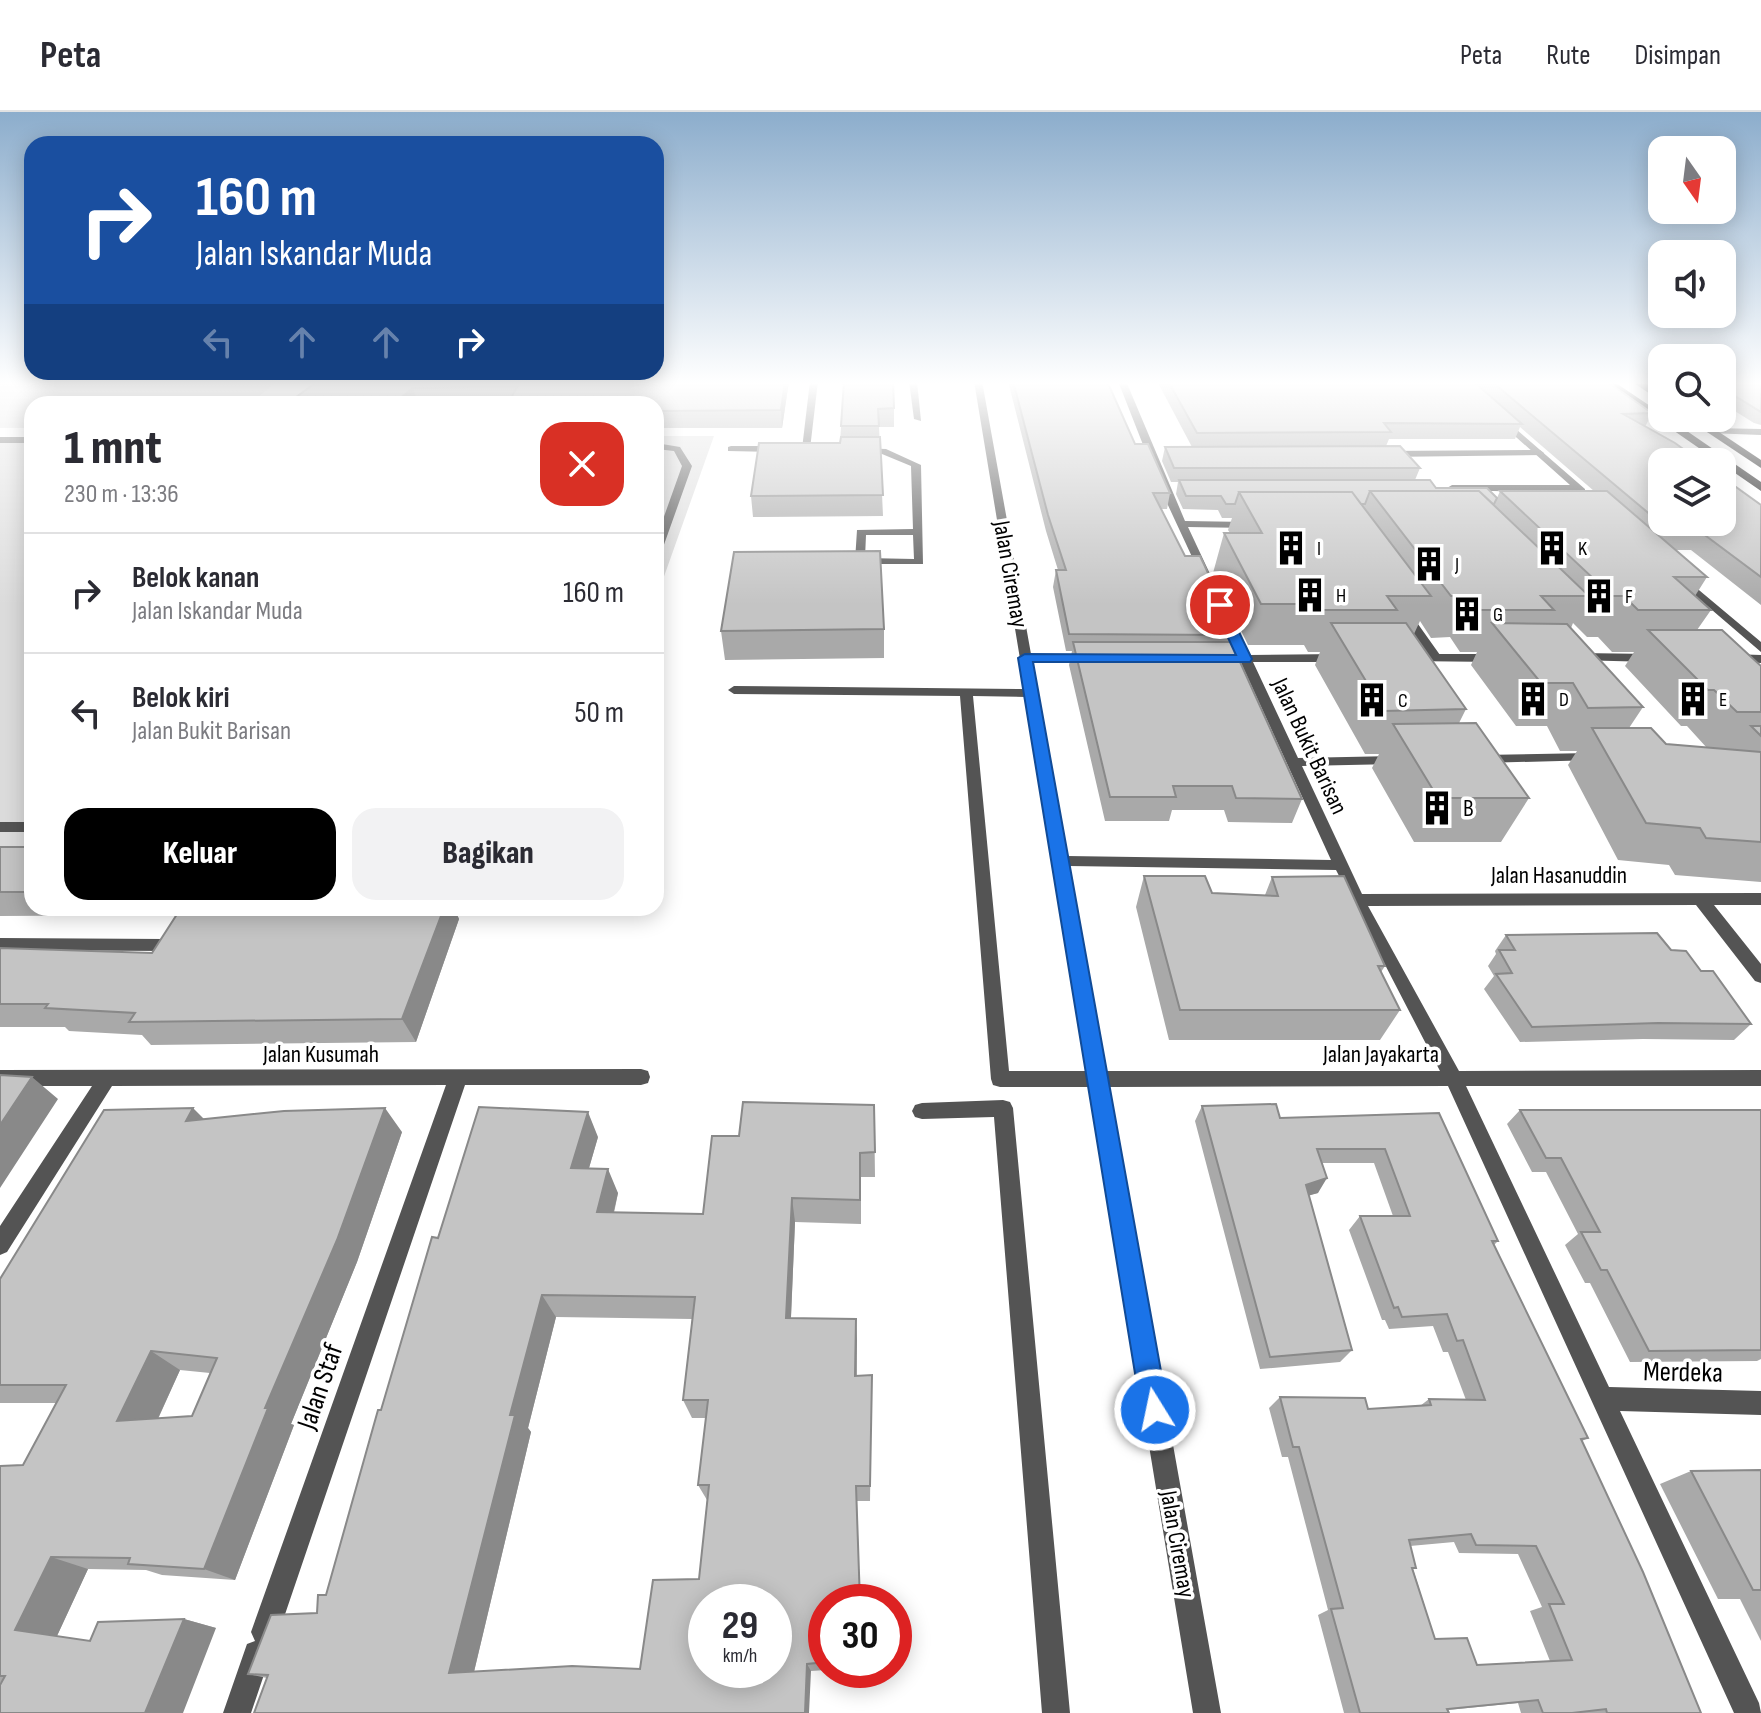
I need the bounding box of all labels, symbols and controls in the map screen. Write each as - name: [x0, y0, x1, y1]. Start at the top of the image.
- text: Peta: [40, 33, 101, 78]
- text: Peta: [1460, 39, 1502, 72]
- text: Rute: [1546, 39, 1590, 72]
- text: Disimpan: [1634, 39, 1721, 72]
- north arrow: [1648, 136, 1736, 224]
- map controls: [1648, 136, 1736, 536]
- text: 160 m: [196, 165, 317, 232]
- icon: right: [64, 168, 168, 272]
- text: Jalan Iskandar Muda: [196, 233, 432, 276]
- button: sound: [1648, 240, 1736, 328]
- icon: left: [196, 320, 240, 364]
- icon: ahead: [280, 320, 324, 364]
- icon: ahead: [364, 320, 408, 364]
- icon: right: [448, 320, 492, 364]
- button: search: [1648, 344, 1736, 432]
- text: 1 mnt: [64, 420, 162, 477]
- button: close: [540, 422, 624, 506]
- button: layers: [1648, 448, 1736, 536]
- text: 230 m · 13:36: [64, 479, 179, 510]
- street label: Jalan Ciremay: [987, 517, 1034, 630]
- building icon: I: [1272, 529, 1310, 567]
- building icon: K: [1533, 529, 1571, 567]
- place label: I: [1317, 537, 1321, 561]
- place label: K: [1578, 537, 1587, 561]
- building icon: J: [1410, 545, 1448, 583]
- place label: J: [1454, 553, 1459, 577]
- text: Belok kanan: [132, 560, 259, 596]
- icon: right: [64, 571, 108, 615]
- pin: [1186, 571, 1254, 639]
- text: 160 m: [563, 575, 624, 611]
- building icon: H: [1291, 576, 1329, 614]
- building icon: F: [1580, 577, 1618, 615]
- icon: arrive: [1198, 583, 1242, 627]
- place label: H: [1336, 584, 1346, 608]
- place label: F: [1625, 585, 1633, 609]
- building icon: G: [1448, 595, 1486, 633]
- text: Jalan Iskandar Muda: [132, 596, 303, 627]
- place label: G: [1493, 603, 1503, 627]
- street label: Jalan Bukit Barisan: [1265, 673, 1354, 819]
- text: Belok kiri: [132, 680, 230, 716]
- building icon: D: [1514, 680, 1552, 718]
- building icon: E: [1674, 680, 1712, 718]
- building icon: C: [1353, 681, 1391, 719]
- place label: D: [1559, 688, 1569, 712]
- place label: E: [1719, 688, 1727, 712]
- place label: C: [1398, 689, 1408, 713]
- icon: left: [64, 691, 108, 735]
- text: 50 m: [575, 695, 624, 731]
- text: Jalan Bukit Barisan: [132, 716, 291, 747]
- building icon: B: [1418, 789, 1456, 827]
- place label: B: [1463, 794, 1474, 823]
- button: Keluar: [64, 808, 336, 900]
- button: Bagikan: [352, 808, 624, 900]
- street label: Jalan Hasanuddin: [1490, 861, 1627, 890]
- street label: Jalan Kusumah: [262, 1040, 379, 1069]
- street label: Jalan Jayakarta: [1322, 1040, 1439, 1069]
- street label: Jalan Staf: [290, 1339, 351, 1435]
- street label: Merdeka: [1643, 1355, 1723, 1390]
- position arrow: [1113, 1368, 1197, 1452]
- street label: Jalan Ciremay: [1154, 1487, 1201, 1600]
- speed limit sign: 30: [808, 1584, 912, 1688]
- text: 29: [722, 1602, 758, 1650]
- text: km/h: [723, 1644, 757, 1668]

